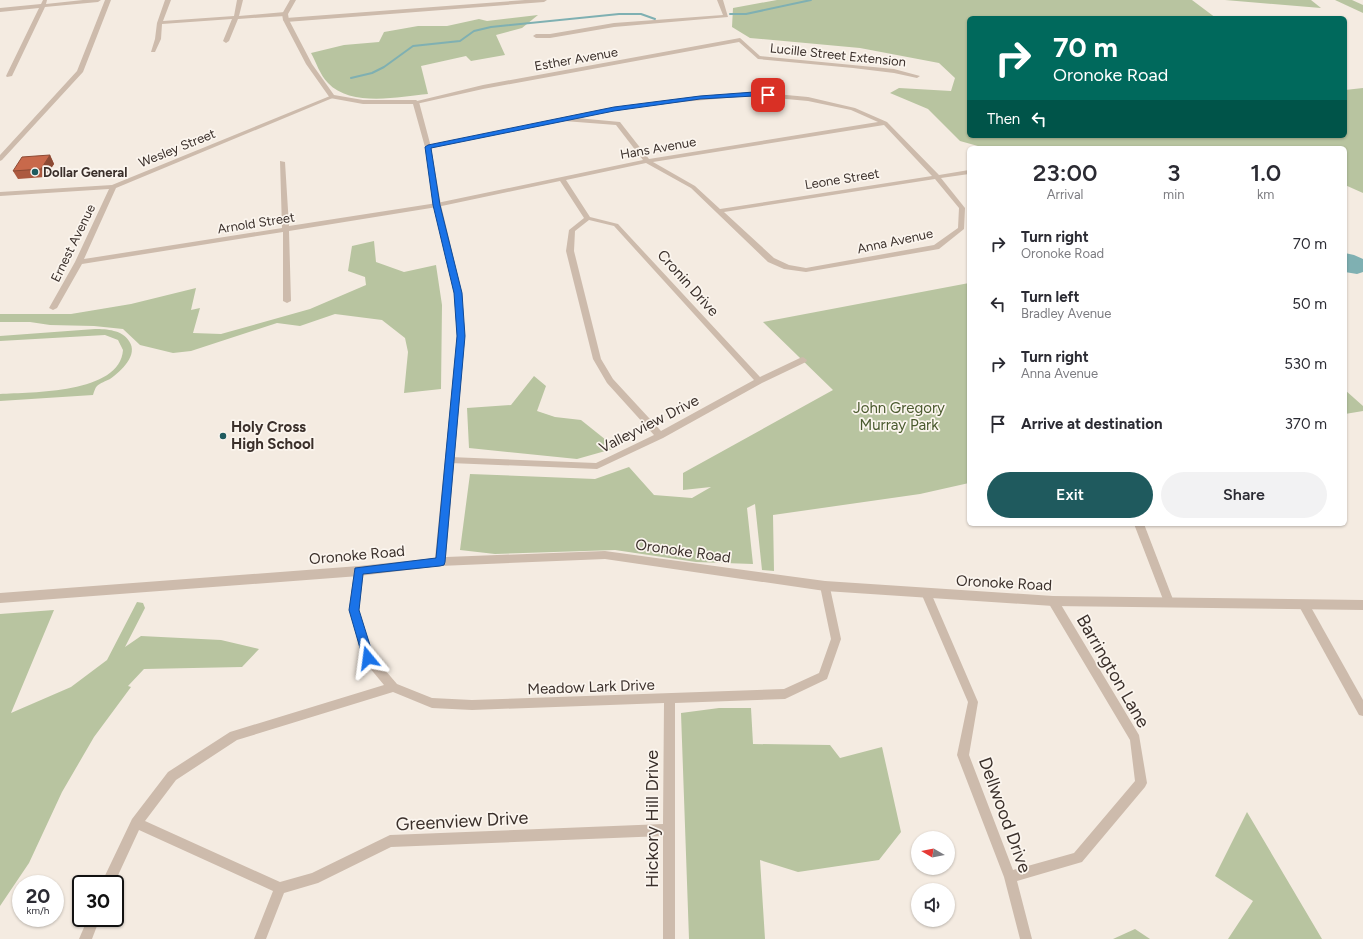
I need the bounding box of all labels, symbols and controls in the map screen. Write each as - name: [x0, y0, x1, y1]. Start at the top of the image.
- text: 70 m: [1053, 30, 1118, 64]
- icon: right: [987, 32, 1039, 84]
- street label: Lucille Street Extension: [769, 40, 907, 70]
- street label: Esther Avenue: [533, 44, 619, 74]
- text: Oronoke Road: [1053, 64, 1168, 86]
- pin: [751, 78, 785, 112]
- icon: arrive: [757, 84, 779, 106]
- icon: left: [1028, 108, 1050, 130]
- text: Then: [987, 110, 1020, 128]
- street label: Wesley Street: [136, 126, 218, 170]
- street label: Hans Avenue: [619, 134, 697, 162]
- text: 23:00: [1033, 158, 1097, 187]
- text: 3: [1167, 158, 1180, 187]
- text: 1.0: [1250, 158, 1281, 187]
- place label: Dollar General: [43, 165, 128, 180]
- street label: Leone Street: [804, 166, 880, 192]
- marker: Dollar General: [30, 167, 40, 177]
- text: Arrival: [1047, 187, 1083, 202]
- text: min: [1163, 187, 1184, 202]
- text: km: [1257, 187, 1274, 202]
- street label: Ernest Avenue: [48, 202, 98, 284]
- street label: Arnold Street: [216, 209, 296, 237]
- street label: Anna Avenue: [856, 226, 934, 256]
- text: Turn right: [1021, 228, 1089, 246]
- icon: right: [987, 233, 1009, 255]
- text: 70 m: [1293, 235, 1327, 253]
- street label: Cronin Drive: [653, 246, 723, 320]
- text: Oronoke Road: [1021, 246, 1104, 261]
- text: Turn left: [1021, 288, 1079, 306]
- icon: left: [987, 293, 1009, 315]
- text: 50 m: [1292, 295, 1327, 313]
- text: Bradley Avenue: [1021, 306, 1111, 321]
- text: Turn right: [1021, 348, 1089, 366]
- icon: right: [987, 353, 1009, 375]
- text: 530 m: [1284, 355, 1327, 373]
- text: Anna Avenue: [1021, 366, 1098, 381]
- street label: Valleyview Drive: [596, 391, 702, 457]
- park label: John Gregory Murray Park: [853, 399, 945, 434]
- icon: arrive: [987, 413, 1009, 435]
- text: Arrive at destination: [1021, 415, 1162, 433]
- text: 370 m: [1285, 415, 1327, 433]
- place label: Holy Cross High School: [231, 418, 314, 453]
- marker: Holy Cross High School: [218, 431, 228, 441]
- button: Exit: [987, 472, 1153, 518]
- button: Share: [1161, 472, 1327, 518]
- street label: Oronoke Road: [634, 535, 732, 567]
- street label: Oronoke Road: [308, 542, 406, 568]
- street label: Oronoke Road: [956, 571, 1052, 595]
- street label: Barrington Lane: [1072, 610, 1154, 732]
- position arrow: [347, 637, 389, 679]
- street label: Meadow Lark Drive: [527, 676, 655, 698]
- street label: Hickory Hill Drive: [641, 750, 663, 888]
- street label: Dellwood Drive: [974, 754, 1036, 876]
- street label: Greenview Drive: [395, 807, 529, 835]
- north arrow: [911, 831, 955, 875]
- map controls: [911, 831, 955, 927]
- speed limit sign: 30: [72, 875, 124, 927]
- button: sound: [911, 883, 955, 927]
- text: 20: [26, 884, 50, 908]
- text: km/h: [27, 904, 49, 917]

